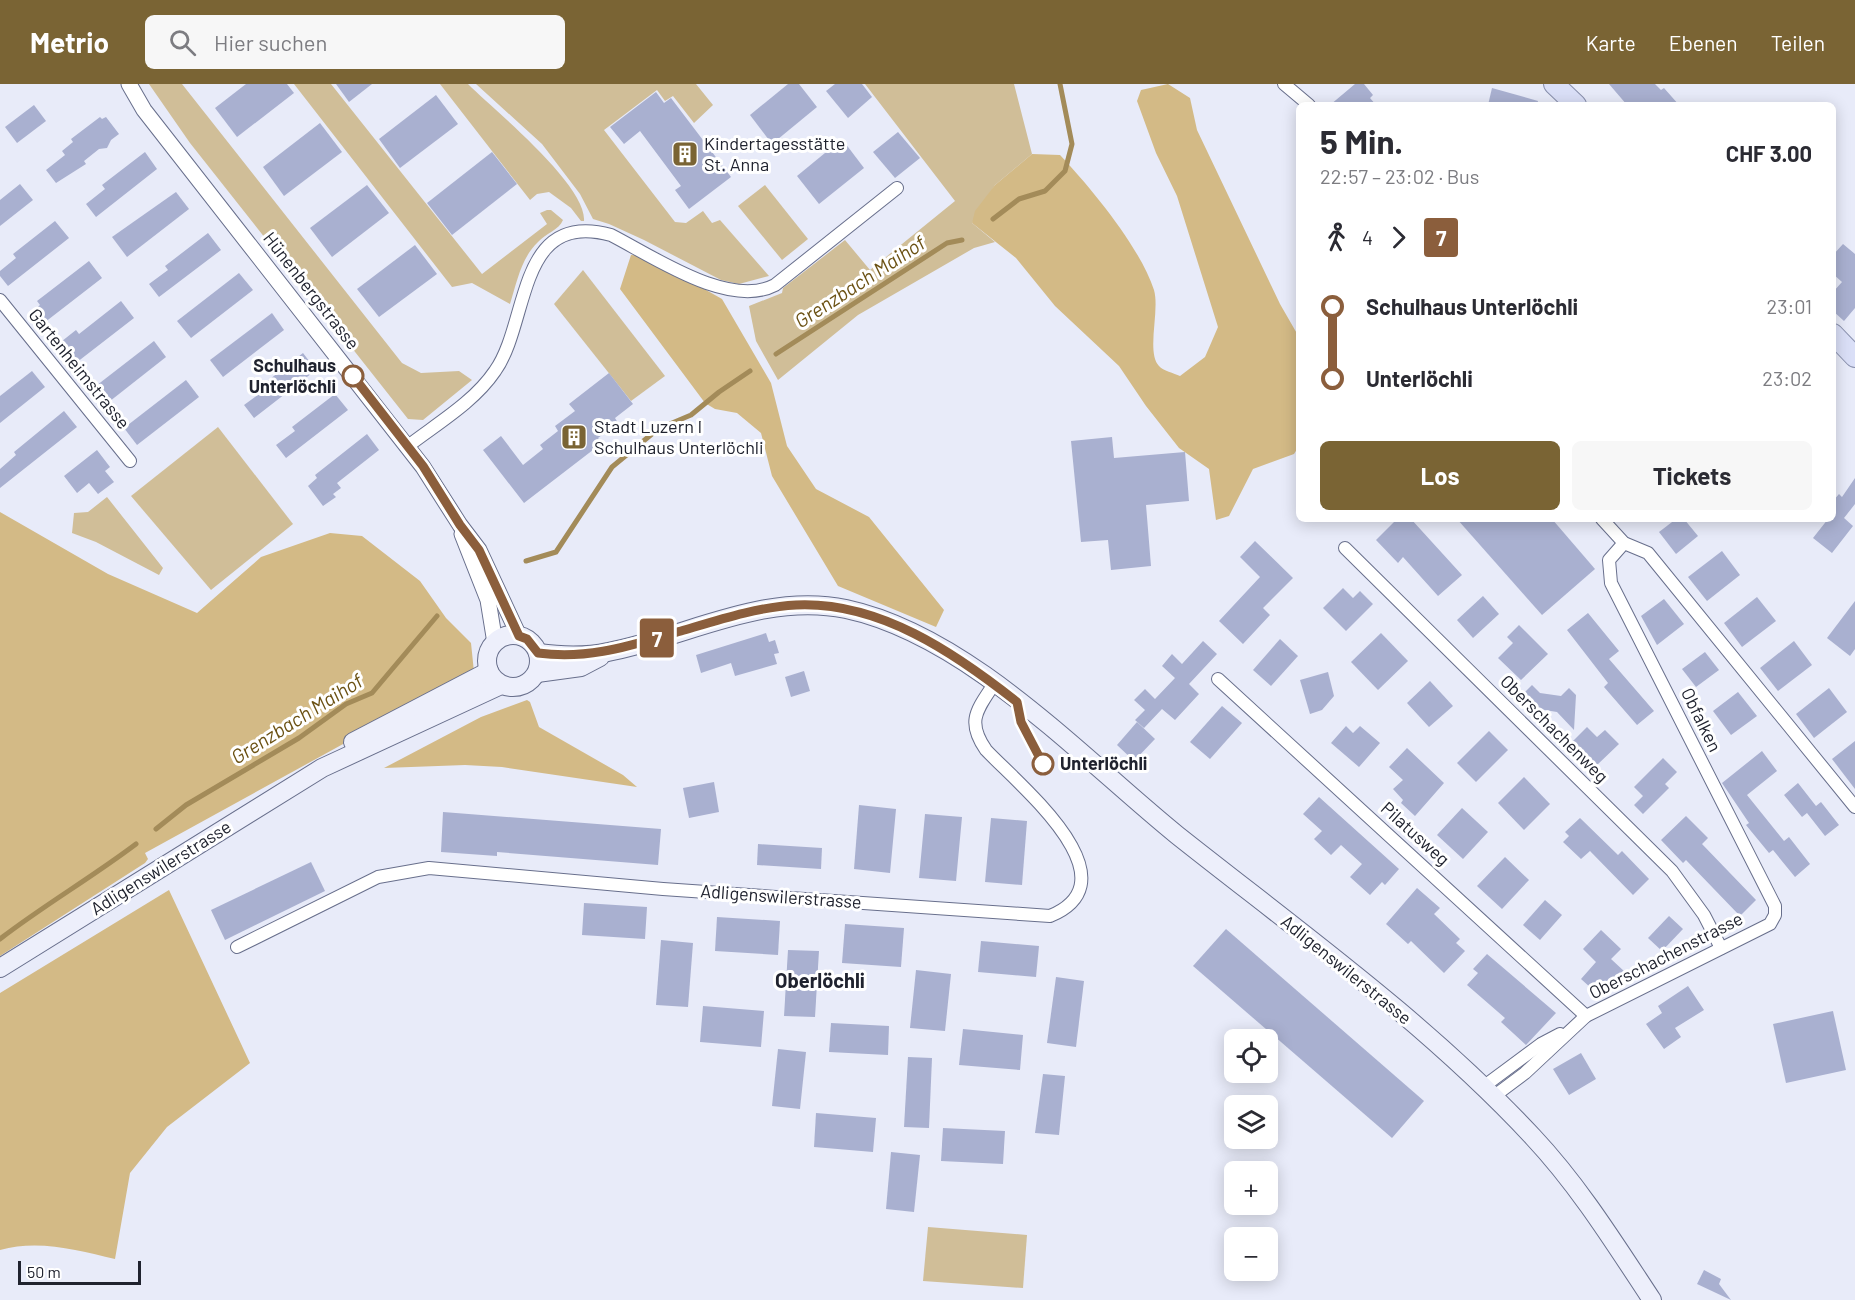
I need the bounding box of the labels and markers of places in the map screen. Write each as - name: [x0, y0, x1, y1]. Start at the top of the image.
- place label: Kindertagesstätte St. Anna: [704, 132, 845, 175]
- building icon: Kindertagesstätte St. Anna: [670, 139, 700, 169]
- place label: Schulhaus Unterlöchli: [249, 354, 336, 397]
- marker: Schulhaus Unterlöchli: [342, 365, 364, 387]
- place label: Stadt Luzern I Schulhaus Unterlöchli: [594, 415, 764, 458]
- building icon: Stadt Luzern I Schulhaus Unterlöchli: [559, 422, 589, 452]
- place label: Unterlöchli: [1060, 752, 1147, 774]
- marker: Unterlöchli: [1032, 753, 1054, 775]

